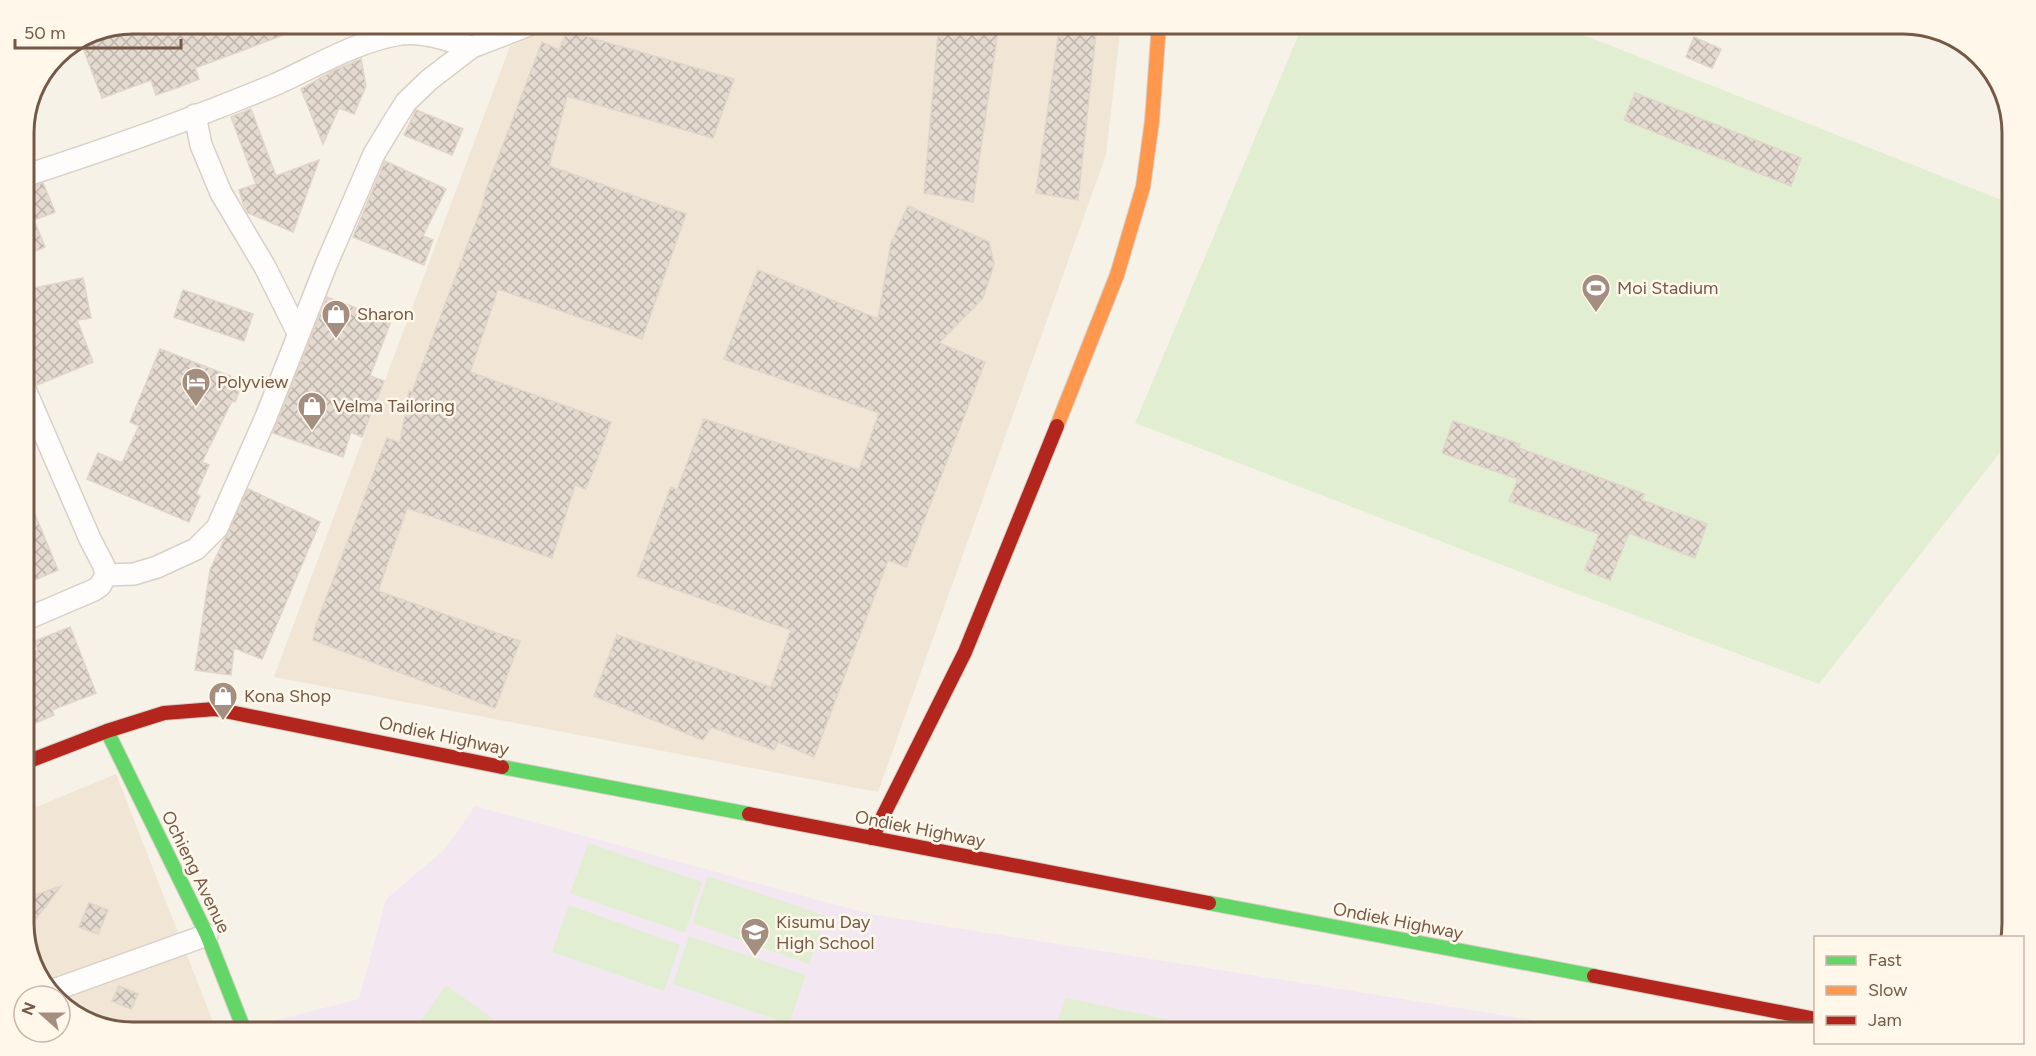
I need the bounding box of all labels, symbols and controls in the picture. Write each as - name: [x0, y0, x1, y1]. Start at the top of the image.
- scale bar: [15, 12, 182, 50]
- text: 50 m: [24, 22, 66, 44]
- sports icon: Moi Stadium: [1580, 272, 1612, 314]
- place label: Moi Stadium: [1617, 277, 1718, 299]
- shop icon: Sharon: [320, 298, 352, 340]
- place label: Sharon: [357, 303, 414, 325]
- hotel icon: Polyview: [180, 366, 212, 408]
- place label: Polyview: [217, 371, 288, 393]
- shop icon: Velma Tailoring: [296, 390, 328, 432]
- place label: Velma Tailoring: [333, 395, 455, 417]
- shop icon: Kona Shop: [207, 680, 239, 722]
- place label: Kona Shop: [244, 685, 331, 707]
- street label: Ondiek Highway: [377, 711, 512, 761]
- street label: Ondiek Highway: [853, 806, 988, 853]
- street label: Ochieng Avenue: [157, 807, 235, 937]
- street label: Ondiek Highway: [1331, 898, 1466, 945]
- place label: Kisumu Day High School: [776, 911, 874, 954]
- school or university icon: Kisumu Day High School: [739, 916, 771, 958]
- legend: [1814, 936, 2024, 1044]
- text: Fast: [1868, 949, 1902, 971]
- text: Slow: [1868, 979, 1907, 1001]
- north arrow: [12, 984, 72, 1044]
- text: N: [17, 1000, 40, 1018]
- text: Jam: [1868, 1009, 1902, 1031]

